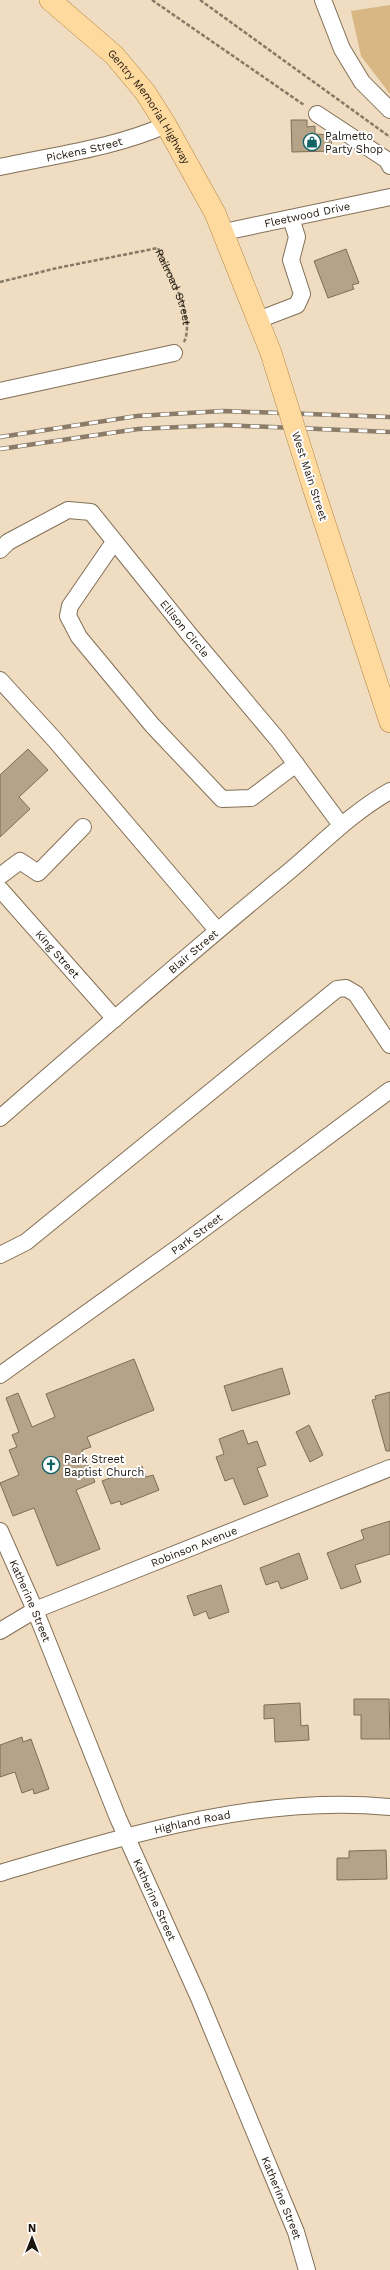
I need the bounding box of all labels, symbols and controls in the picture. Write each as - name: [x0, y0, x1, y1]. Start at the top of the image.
- street label: Gentry Memorial Highway: [105, 47, 193, 167]
- place label: Palmetto Party Shop: [325, 130, 383, 156]
- shop icon: Palmetto Party Shop: [302, 132, 322, 152]
- street label: Pickens Street: [45, 135, 124, 165]
- street label: Fleetwood Drive: [263, 200, 351, 230]
- street label: Railroad Street: [152, 247, 193, 326]
- street label: West Main Street: [289, 430, 330, 523]
- street label: Ellison Circle: [157, 597, 212, 660]
- street label: Blair Street: [166, 927, 221, 976]
- street label: King Street: [33, 928, 82, 981]
- street label: Park Street: [169, 1211, 225, 1257]
- place label: Park Street Baptist Church: [64, 1453, 144, 1479]
- church icon: Park Street Baptist Church: [41, 1455, 61, 1475]
- street label: Robinson Avenue: [149, 1524, 239, 1570]
- street label: Katherine Street: [6, 1558, 53, 1644]
- street label: Highland Road: [153, 1808, 231, 1837]
- street label: Katherine Street: [130, 1857, 179, 1943]
- street label: Katherine Street: [258, 2155, 304, 2241]
- north arrow: [12, 2218, 52, 2258]
- text: N: [28, 2222, 36, 2235]

